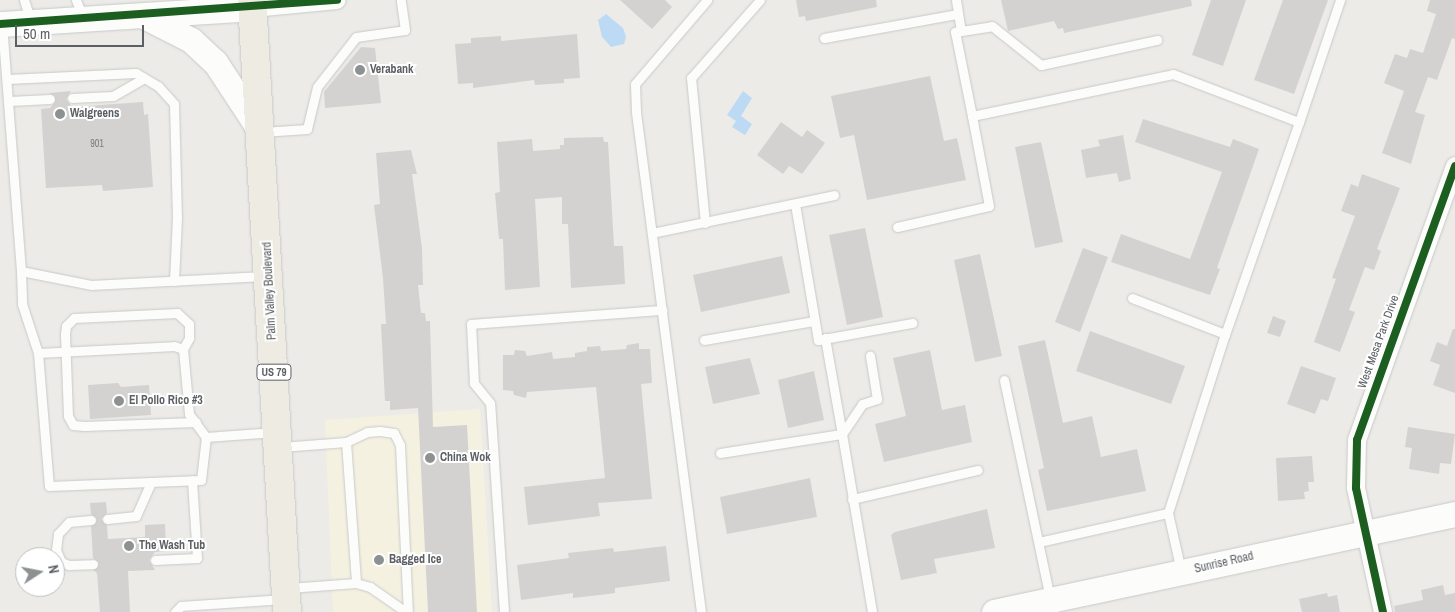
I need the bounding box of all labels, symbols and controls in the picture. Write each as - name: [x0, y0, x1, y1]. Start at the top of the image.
- scale bar: [18, 15, 146, 47]
- text: 50 m: [23, 23, 50, 44]
- place label: Verabank: [370, 63, 414, 77]
- marker: Verabank: [354, 64, 366, 76]
- place label: Walgreens: [70, 107, 119, 121]
- marker: Walgreens: [54, 108, 66, 120]
- house number: 901: [90, 138, 104, 150]
- street label: Palm Valley Boulevard: [260, 242, 280, 340]
- street label: West Mesa Park Drive: [1355, 293, 1403, 391]
- road number: US 79: [255, 364, 293, 381]
- place label: El Pollo Rico #3: [129, 394, 203, 408]
- marker: El Pollo Rico #3: [113, 395, 125, 407]
- place label: China Wok: [440, 451, 491, 465]
- marker: China Wok: [424, 452, 436, 464]
- place label: The Wash Tub: [139, 539, 205, 553]
- marker: The Wash Tub: [123, 540, 135, 552]
- north arrow: [15, 547, 65, 597]
- street label: Sunrise Road: [1193, 549, 1255, 577]
- place label: Bagged Ice: [389, 553, 441, 567]
- marker: Bagged Ice: [373, 554, 385, 566]
- text: N: [44, 564, 63, 575]

